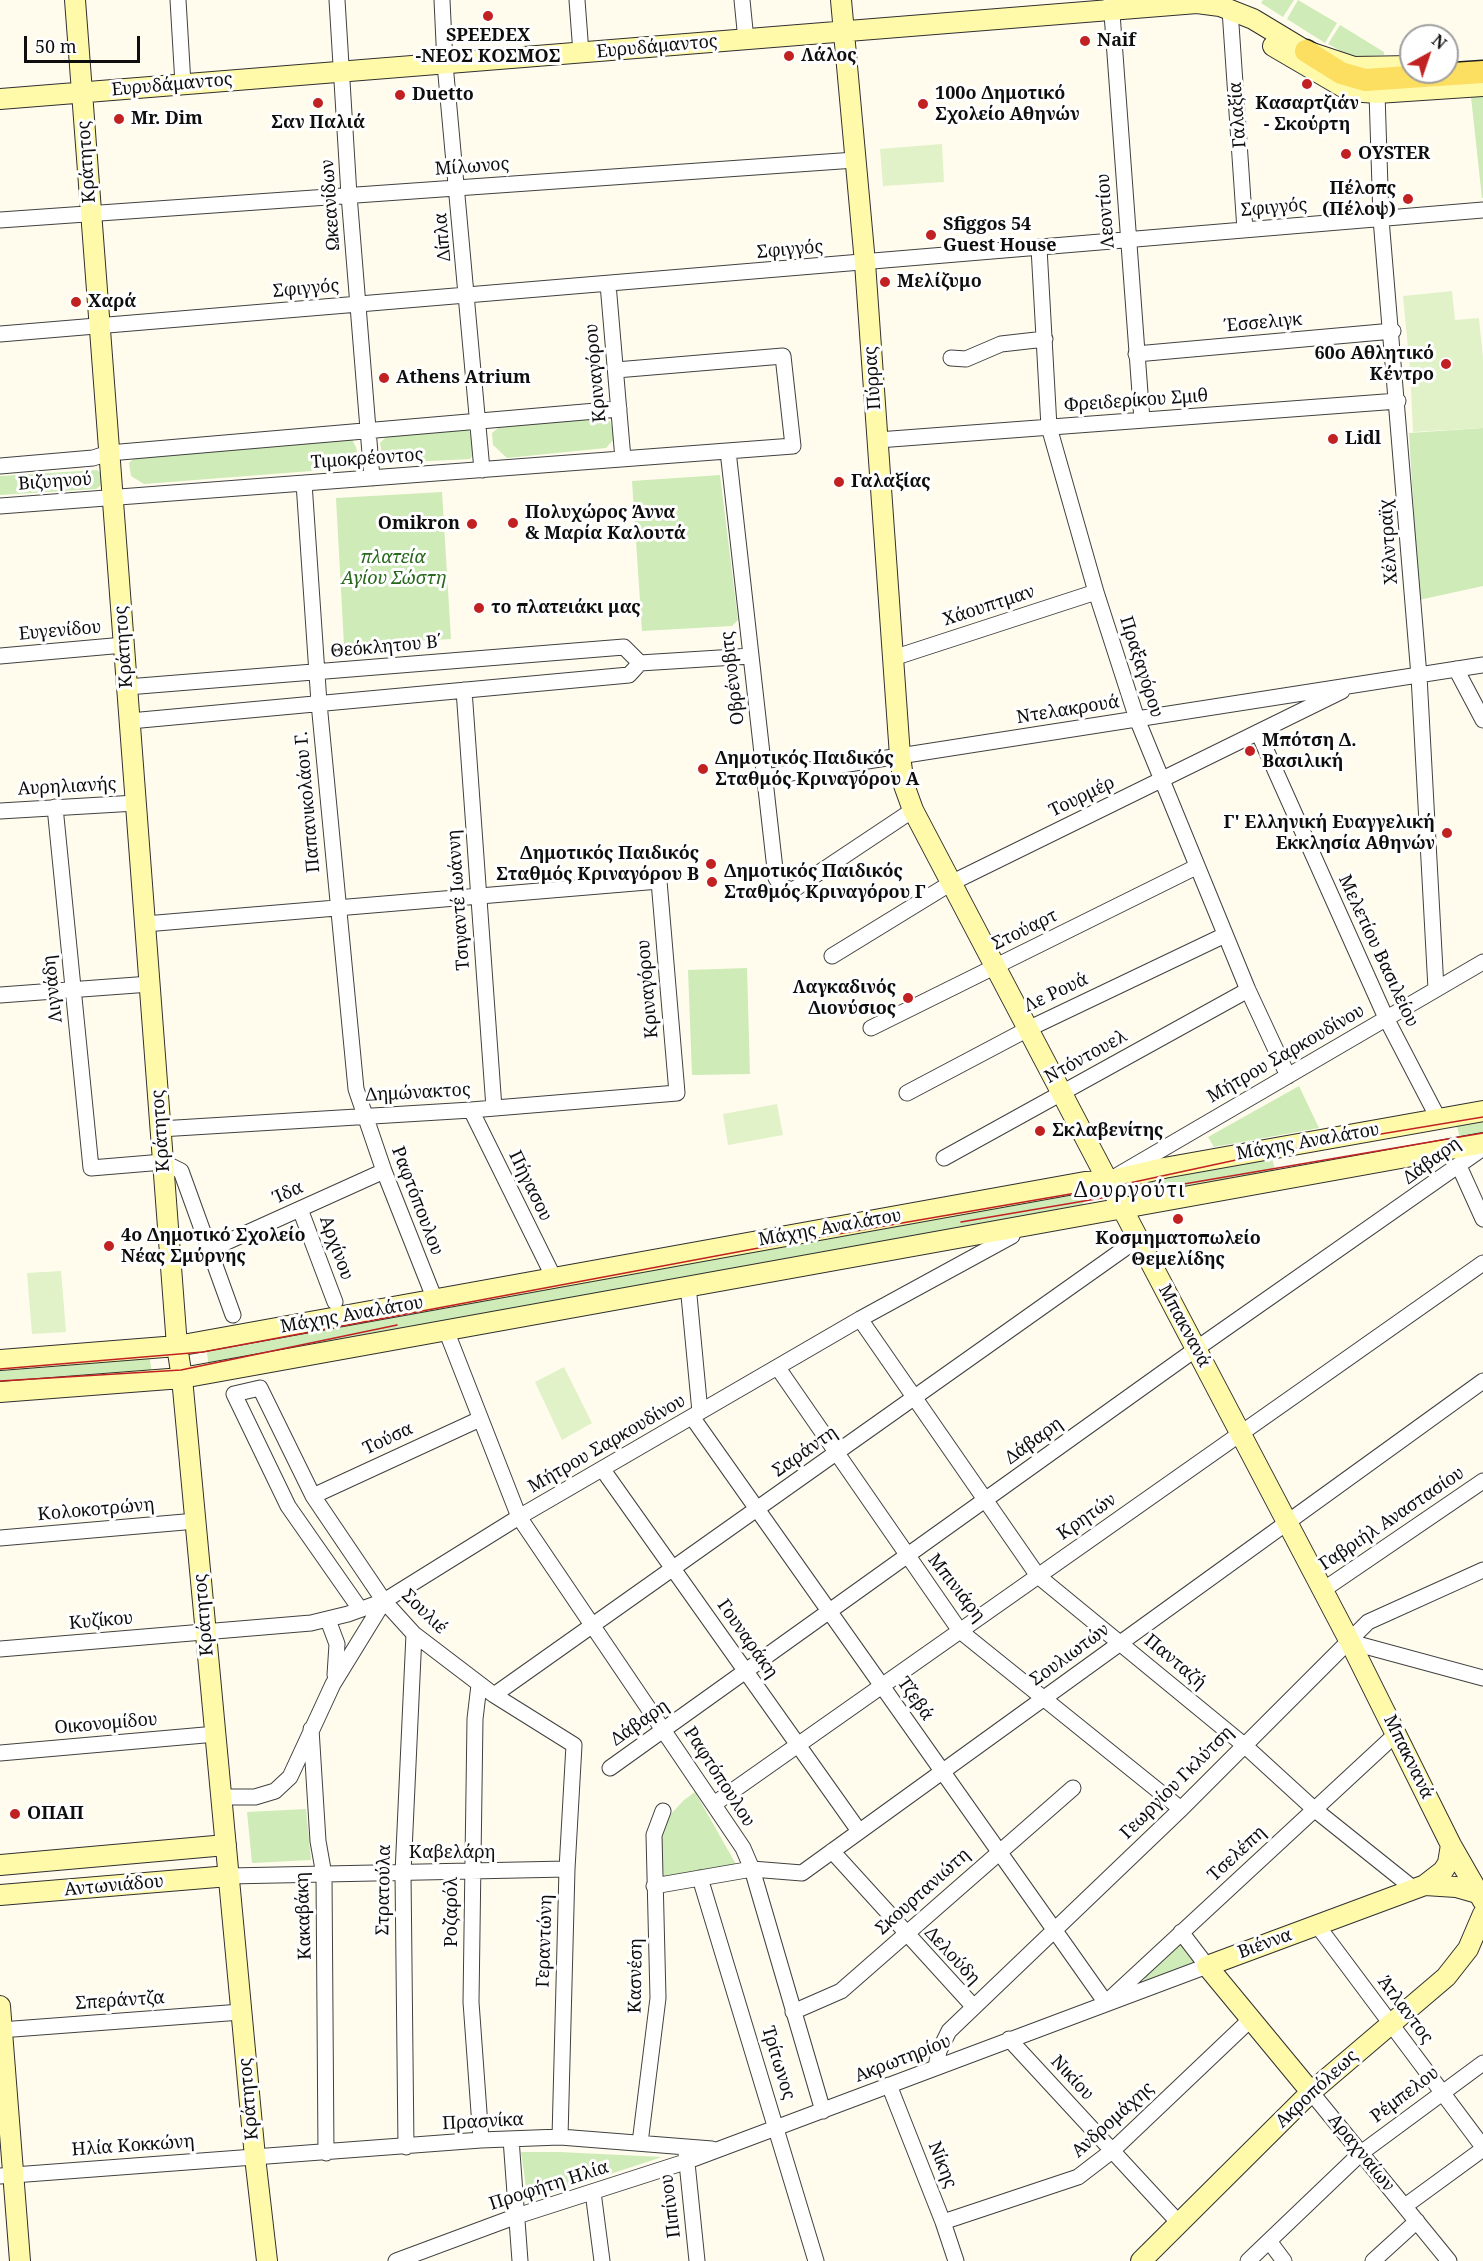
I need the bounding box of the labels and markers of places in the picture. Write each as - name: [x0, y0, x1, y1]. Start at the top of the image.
- marker: SPEEDEX -ΝΕΟΣ ΚΟΣΜΟΣ: [481, 9, 495, 23]
- place label: SPEEDEX -ΝΕΟΣ ΚΟΣΜΟΣ: [416, 25, 560, 68]
- place label: Naif: [1097, 30, 1136, 52]
- marker: Naif: [1078, 34, 1092, 48]
- place label: Λάλος: [801, 45, 857, 67]
- marker: Λάλος: [782, 49, 796, 63]
- marker: Κασαρτζιάν - Σκούρτη: [1300, 77, 1314, 91]
- place label: 100ο Δημοτικό Σχολείο Αθηνών: [935, 83, 1080, 125]
- place label: Duetto: [412, 84, 474, 106]
- marker: Duetto: [393, 88, 407, 102]
- place label: Κασαρτζιάν - Σκούρτη: [1255, 93, 1359, 136]
- marker: Σαν Παλιά: [311, 96, 325, 110]
- marker: 100ο Δημοτικό Σχολείο Αθηνών: [916, 97, 930, 111]
- place label: Mr. Dim: [131, 108, 203, 130]
- marker: Mr. Dim: [112, 112, 126, 126]
- place label: Σαν Παλιά: [271, 112, 365, 134]
- place label: OYSTER: [1358, 143, 1430, 165]
- marker: OYSTER: [1339, 147, 1353, 161]
- place label: Πέλοπς (Πέλοψ): [1322, 178, 1396, 220]
- marker: Πέλοπς (Πέλοψ): [1401, 192, 1415, 206]
- place label: Sfiggos 54 Guest House: [943, 214, 1057, 256]
- marker: Sfiggos 54 Guest House: [924, 228, 938, 242]
- place label: Μελίζυμο: [897, 271, 982, 293]
- marker: Μελίζυμο: [878, 275, 892, 289]
- place label: Χαρά: [88, 291, 136, 313]
- marker: Χαρά: [69, 295, 83, 309]
- place label: 60ο Αθλητικό Κέντρο: [1314, 343, 1434, 386]
- marker: 60ο Αθλητικό Κέντρο: [1439, 357, 1453, 371]
- place label: Athens Atrium: [396, 367, 531, 389]
- marker: Athens Atrium: [377, 371, 391, 385]
- place label: Lidl: [1345, 428, 1381, 450]
- marker: Lidl: [1326, 432, 1340, 446]
- place label: Γαλαξίας: [851, 471, 930, 493]
- marker: Γαλαξίας: [832, 475, 846, 489]
- place label: Πολυχώρος Άννα & Μαρία Καλουτά: [525, 502, 686, 544]
- place label: Omikron: [378, 513, 460, 535]
- marker: Πολυχώρος Άννα & Μαρία Καλουτά: [506, 516, 520, 530]
- marker: Omikron: [465, 517, 479, 531]
- place label: το πλατειάκι μας: [491, 597, 641, 619]
- marker: το πλατειάκι μας: [472, 601, 486, 615]
- place label: Μπότση Δ. Βασιλική: [1262, 730, 1356, 772]
- marker: Μπότση Δ. Βασιλική: [1243, 744, 1257, 758]
- place label: Δημοτικός Παιδικός Σταθμός Κριναγόρου Α: [715, 748, 919, 790]
- marker: Δημοτικός Παιδικός Σταθμός Κριναγόρου Α: [696, 762, 710, 776]
- place label: Γ' Ελληνική Ευαγγελική Εκκλησία Αθηνών: [1224, 812, 1435, 854]
- marker: Γ' Ελληνική Ευαγγελική Εκκλησία Αθηνών: [1440, 826, 1454, 840]
- place label: Δημοτικός Παιδικός Σταθμός Κριναγόρου Β: [496, 843, 699, 886]
- marker: Δημοτικός Παιδικός Σταθμός Κριναγόρου Β: [704, 857, 718, 871]
- place label: Δημοτικός Παιδικός Σταθμός Κριναγόρου Γ: [724, 861, 926, 904]
- marker: Δημοτικός Παιδικός Σταθμός Κριναγόρου Γ: [705, 875, 719, 889]
- place label: Λαγκαδινός Διονύσιος: [793, 977, 896, 1020]
- marker: Λαγκαδινός Διονύσιος: [901, 991, 915, 1005]
- place label: Σκλαβενίτης: [1052, 1120, 1163, 1142]
- marker: Σκλαβενίτης: [1033, 1124, 1047, 1138]
- marker: Κοσμηματοπωλείο Θεμελίδης: [1171, 1212, 1185, 1226]
- place label: 4o Δημοτικό Σχολείο Νέας Σμύρνης: [121, 1225, 305, 1268]
- place label: Κοσμηματοπωλείο Θεμελίδης: [1095, 1228, 1261, 1270]
- marker: 4o Δημοτικό Σχολείο Νέας Σμύρνης: [102, 1239, 116, 1253]
- place label: ΟΠΑΠ: [27, 1803, 84, 1825]
- marker: ΟΠΑΠ: [8, 1807, 22, 1821]

